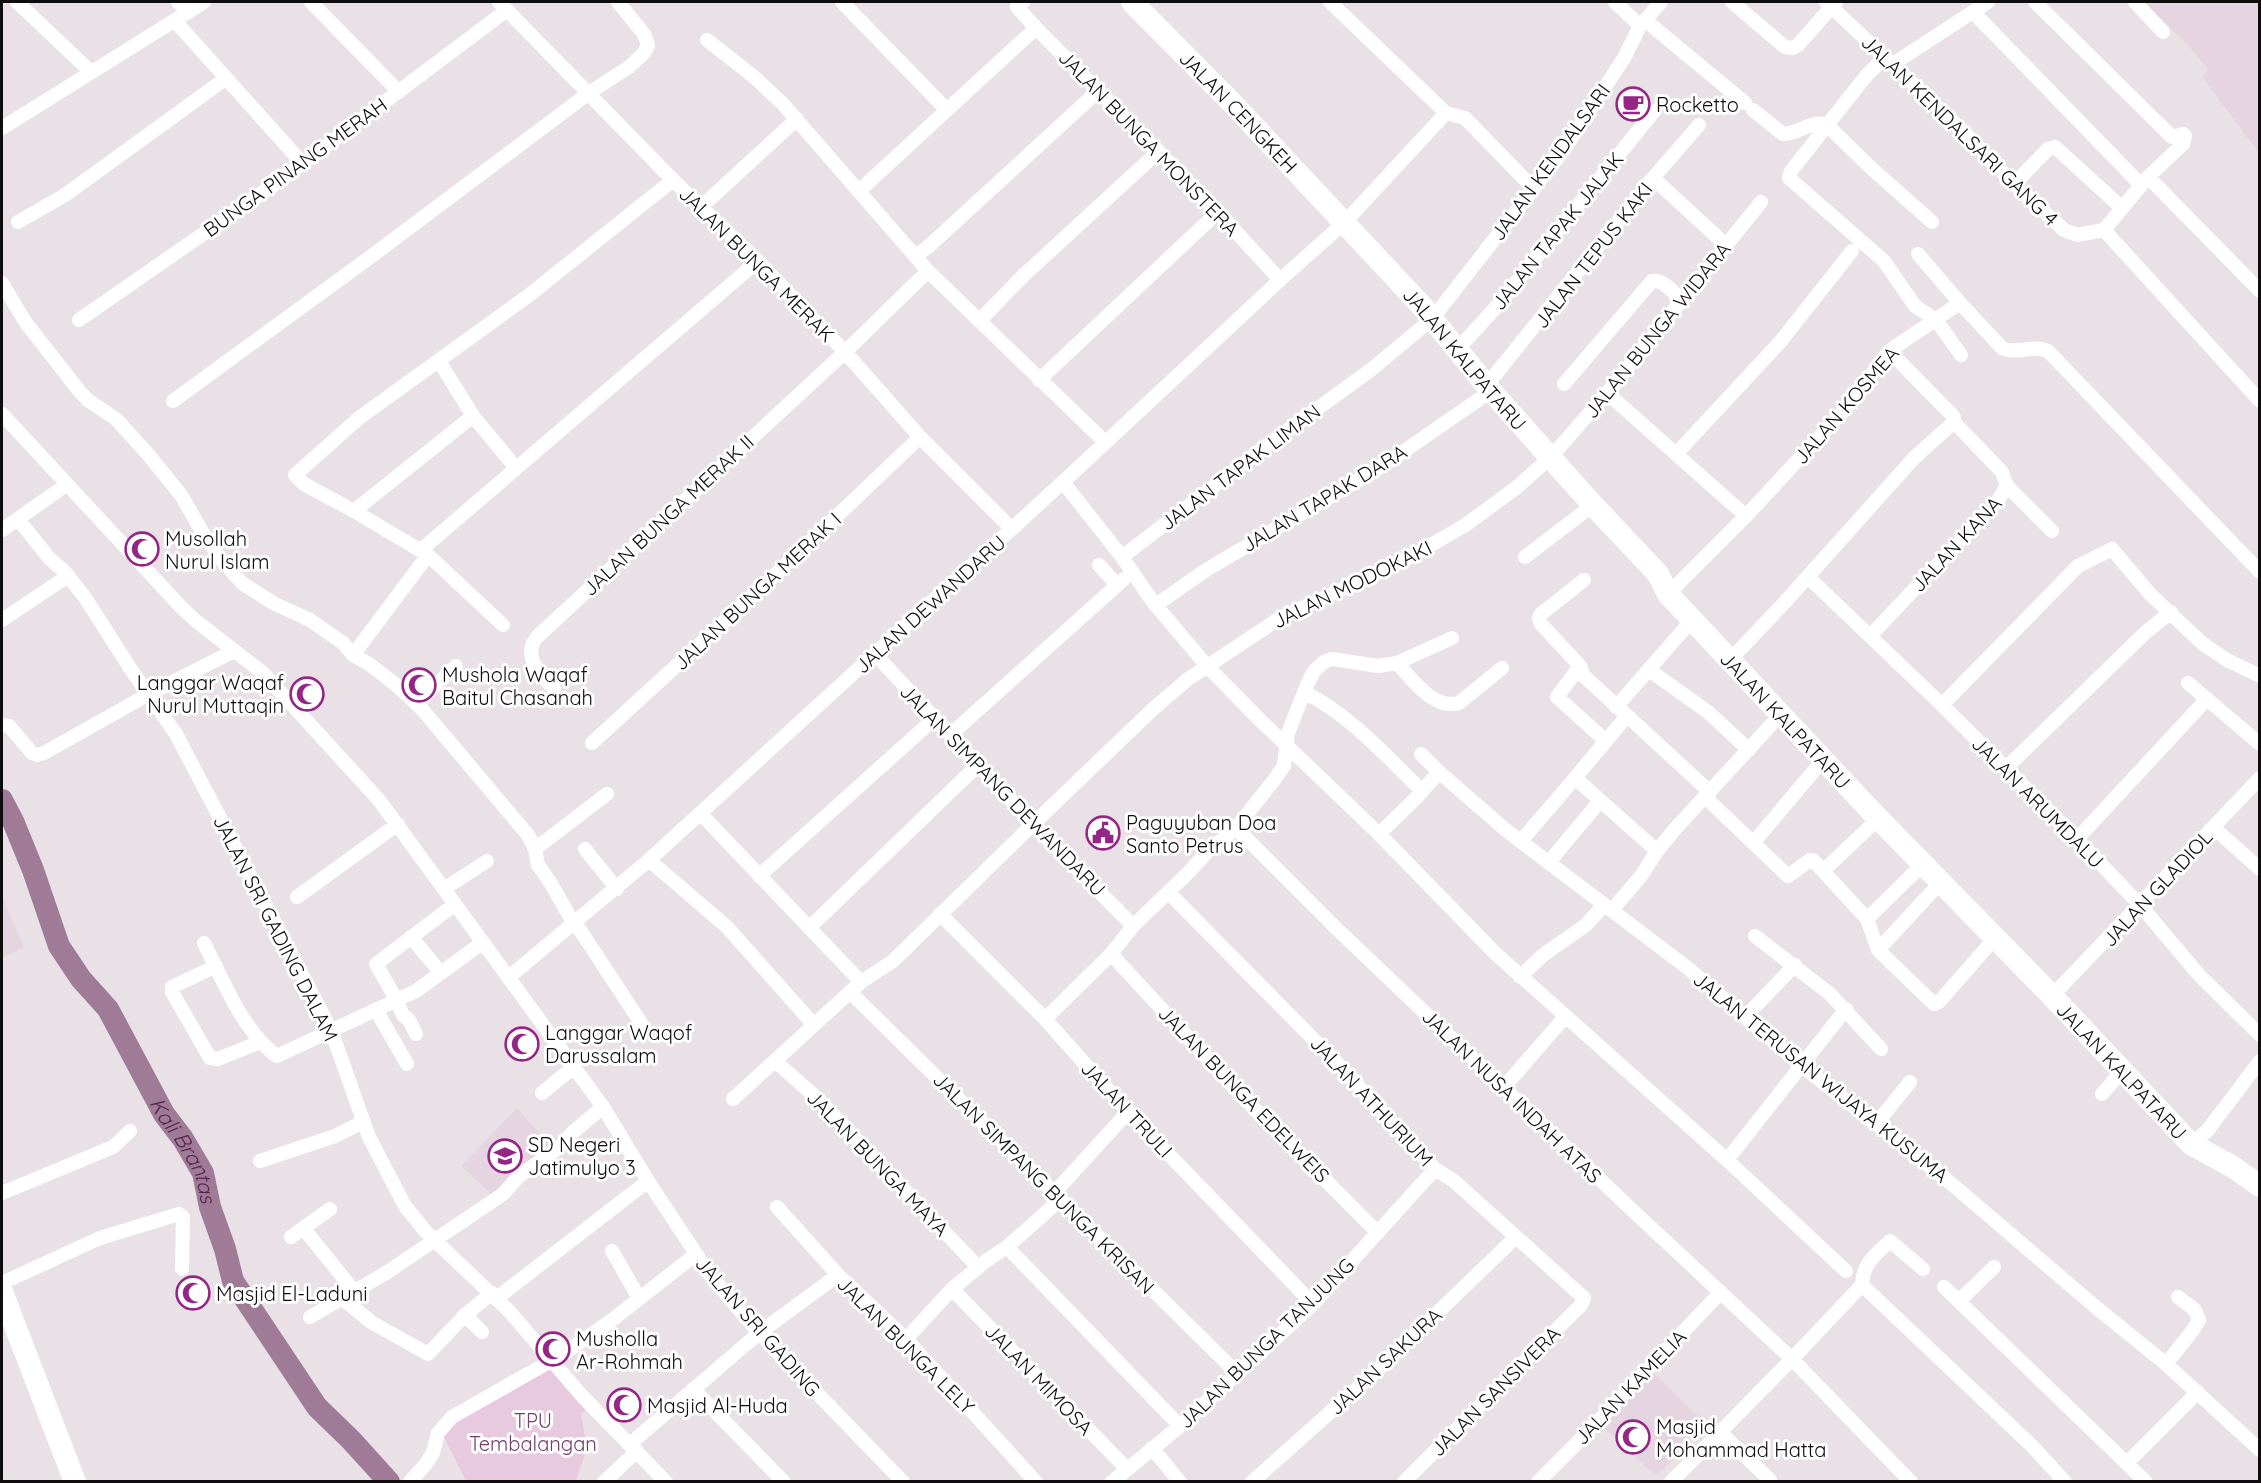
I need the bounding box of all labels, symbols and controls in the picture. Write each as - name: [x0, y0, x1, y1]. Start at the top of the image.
- street label: JALAN KENDALSARI GANG 4: [1856, 29, 2064, 231]
- street label: JALAN BUNGA MONSTERA: [1053, 45, 1245, 241]
- street label: JALAN CENGKEH: [1175, 45, 1303, 178]
- street label: JALAN KENDALSARI: [1485, 79, 1615, 245]
- cafe icon: Rocketto: [1615, 86, 1651, 122]
- street label: BUNGA PINANG MERAH: [198, 92, 392, 242]
- place label: Rocketto: [1656, 92, 1739, 117]
- street label: JALAN TAPAK JALAK: [1486, 147, 1628, 315]
- street label: JALAN TEPUS KAKI: [1528, 177, 1658, 333]
- street label: JALAN BUNGA MERAK: [674, 181, 840, 347]
- street label: JALAN BUNGA WIDARA: [1578, 237, 1736, 423]
- street label: JALAN KALPATARU: [1398, 281, 1532, 435]
- street label: JALAN KOSMEA: [1788, 341, 1904, 469]
- street label: JALAN TAPAK LIMAN: [1155, 399, 1325, 535]
- street label: JALAN BUNGA MERAK II: [578, 429, 758, 601]
- street label: JALAN TAPAK DARA: [1237, 439, 1411, 557]
- street label: JALAN KANA: [1905, 491, 2007, 597]
- street label: JALAN BUNGA MERAK I: [668, 507, 846, 675]
- place label: Musollah Nurul Islam: [165, 526, 269, 574]
- street label: JALAN DEWANDARU: [849, 530, 1011, 678]
- mosque icon: Musollah Nurul Islam: [124, 531, 160, 567]
- street label: JALAN MODOKAKI: [1268, 535, 1436, 633]
- street label: JALAN KALPATARU: [1715, 646, 1856, 794]
- place label: Mushola Waqaf Baitul Chasanah: [442, 662, 593, 710]
- mosque icon: Mushola Waqaf Baitul Chasanah: [401, 667, 437, 703]
- place label: Langgar Waqaf Nurul Muttaqin: [137, 670, 284, 718]
- mosque icon: Langgar Waqaf Nurul Muttaqin: [289, 676, 325, 712]
- street label: JALAN SIMPANG DEWANDARU: [895, 679, 1111, 901]
- street label: JALAN ARUMDALU: [1967, 731, 2109, 873]
- place label: Paguyuban Doa Santo Petrus: [1126, 810, 1276, 858]
- street label: JALAN SRI GADING DALAM: [208, 811, 344, 1045]
- public building icon: Paguyuban Doa Santo Petrus: [1085, 815, 1121, 851]
- street label: JALAN GLADIOL: [2097, 824, 2218, 952]
- street label: JALAN TERUSAN WIJAYA KUSUMA: [1688, 966, 1954, 1188]
- street label: JALAN KALPATARU: [2051, 997, 2193, 1145]
- street label: JALAN BUNGA EDELWEIS: [1153, 1000, 1335, 1188]
- street label: JALAN NUSA INDAH ATAS: [1417, 1004, 1607, 1188]
- place label: Langgar Waqof Darussalam: [545, 1020, 692, 1068]
- mosque icon: Langgar Waqof Darussalam: [504, 1026, 540, 1062]
- street label: JALAN ATHURIUM: [1305, 1030, 1439, 1172]
- street label: JALAN TRULI: [1076, 1056, 1178, 1162]
- street label: JALAN SIMPANG BUNGA KRISAN: [928, 1067, 1160, 1299]
- street label: JALAN BUNGA MAYA: [802, 1085, 954, 1241]
- water label: Kali Brantas: [145, 1093, 222, 1206]
- place label: SD Negeri Jatimulyo 3: [528, 1132, 636, 1180]
- school or university icon: SD Negeri Jatimulyo 3: [487, 1138, 523, 1174]
- street label: JALAN SRI GADING: [690, 1251, 826, 1401]
- street label: JALAN BUNGA TANJUNG: [1173, 1253, 1359, 1433]
- street label: JALAN BUNGA LELY: [832, 1271, 980, 1419]
- mosque icon: Masjid El-Laduni: [175, 1275, 211, 1311]
- place label: Masjid El-Laduni: [216, 1281, 367, 1306]
- street label: JALAN SAKURA: [1323, 1302, 1447, 1420]
- street label: JALAN MIMOSA: [980, 1318, 1098, 1440]
- street label: JALAN SANSIVERA: [1425, 1321, 1565, 1461]
- street label: JALAN KAMELIA: [1569, 1324, 1691, 1450]
- place label: Musholla Ar-Rohmah: [576, 1326, 683, 1374]
- mosque icon: Musholla Ar-Rohmah: [535, 1331, 571, 1367]
- mosque icon: Masjid Al-Huda: [606, 1387, 642, 1423]
- place label: Masjid Al-Huda: [647, 1393, 788, 1418]
- park label: TPU Tembalangan: [469, 1408, 597, 1456]
- place label: Masjid Mohammad Hatta: [1656, 1414, 1826, 1462]
- mosque icon: Masjid Mohammad Hatta: [1615, 1419, 1651, 1455]

